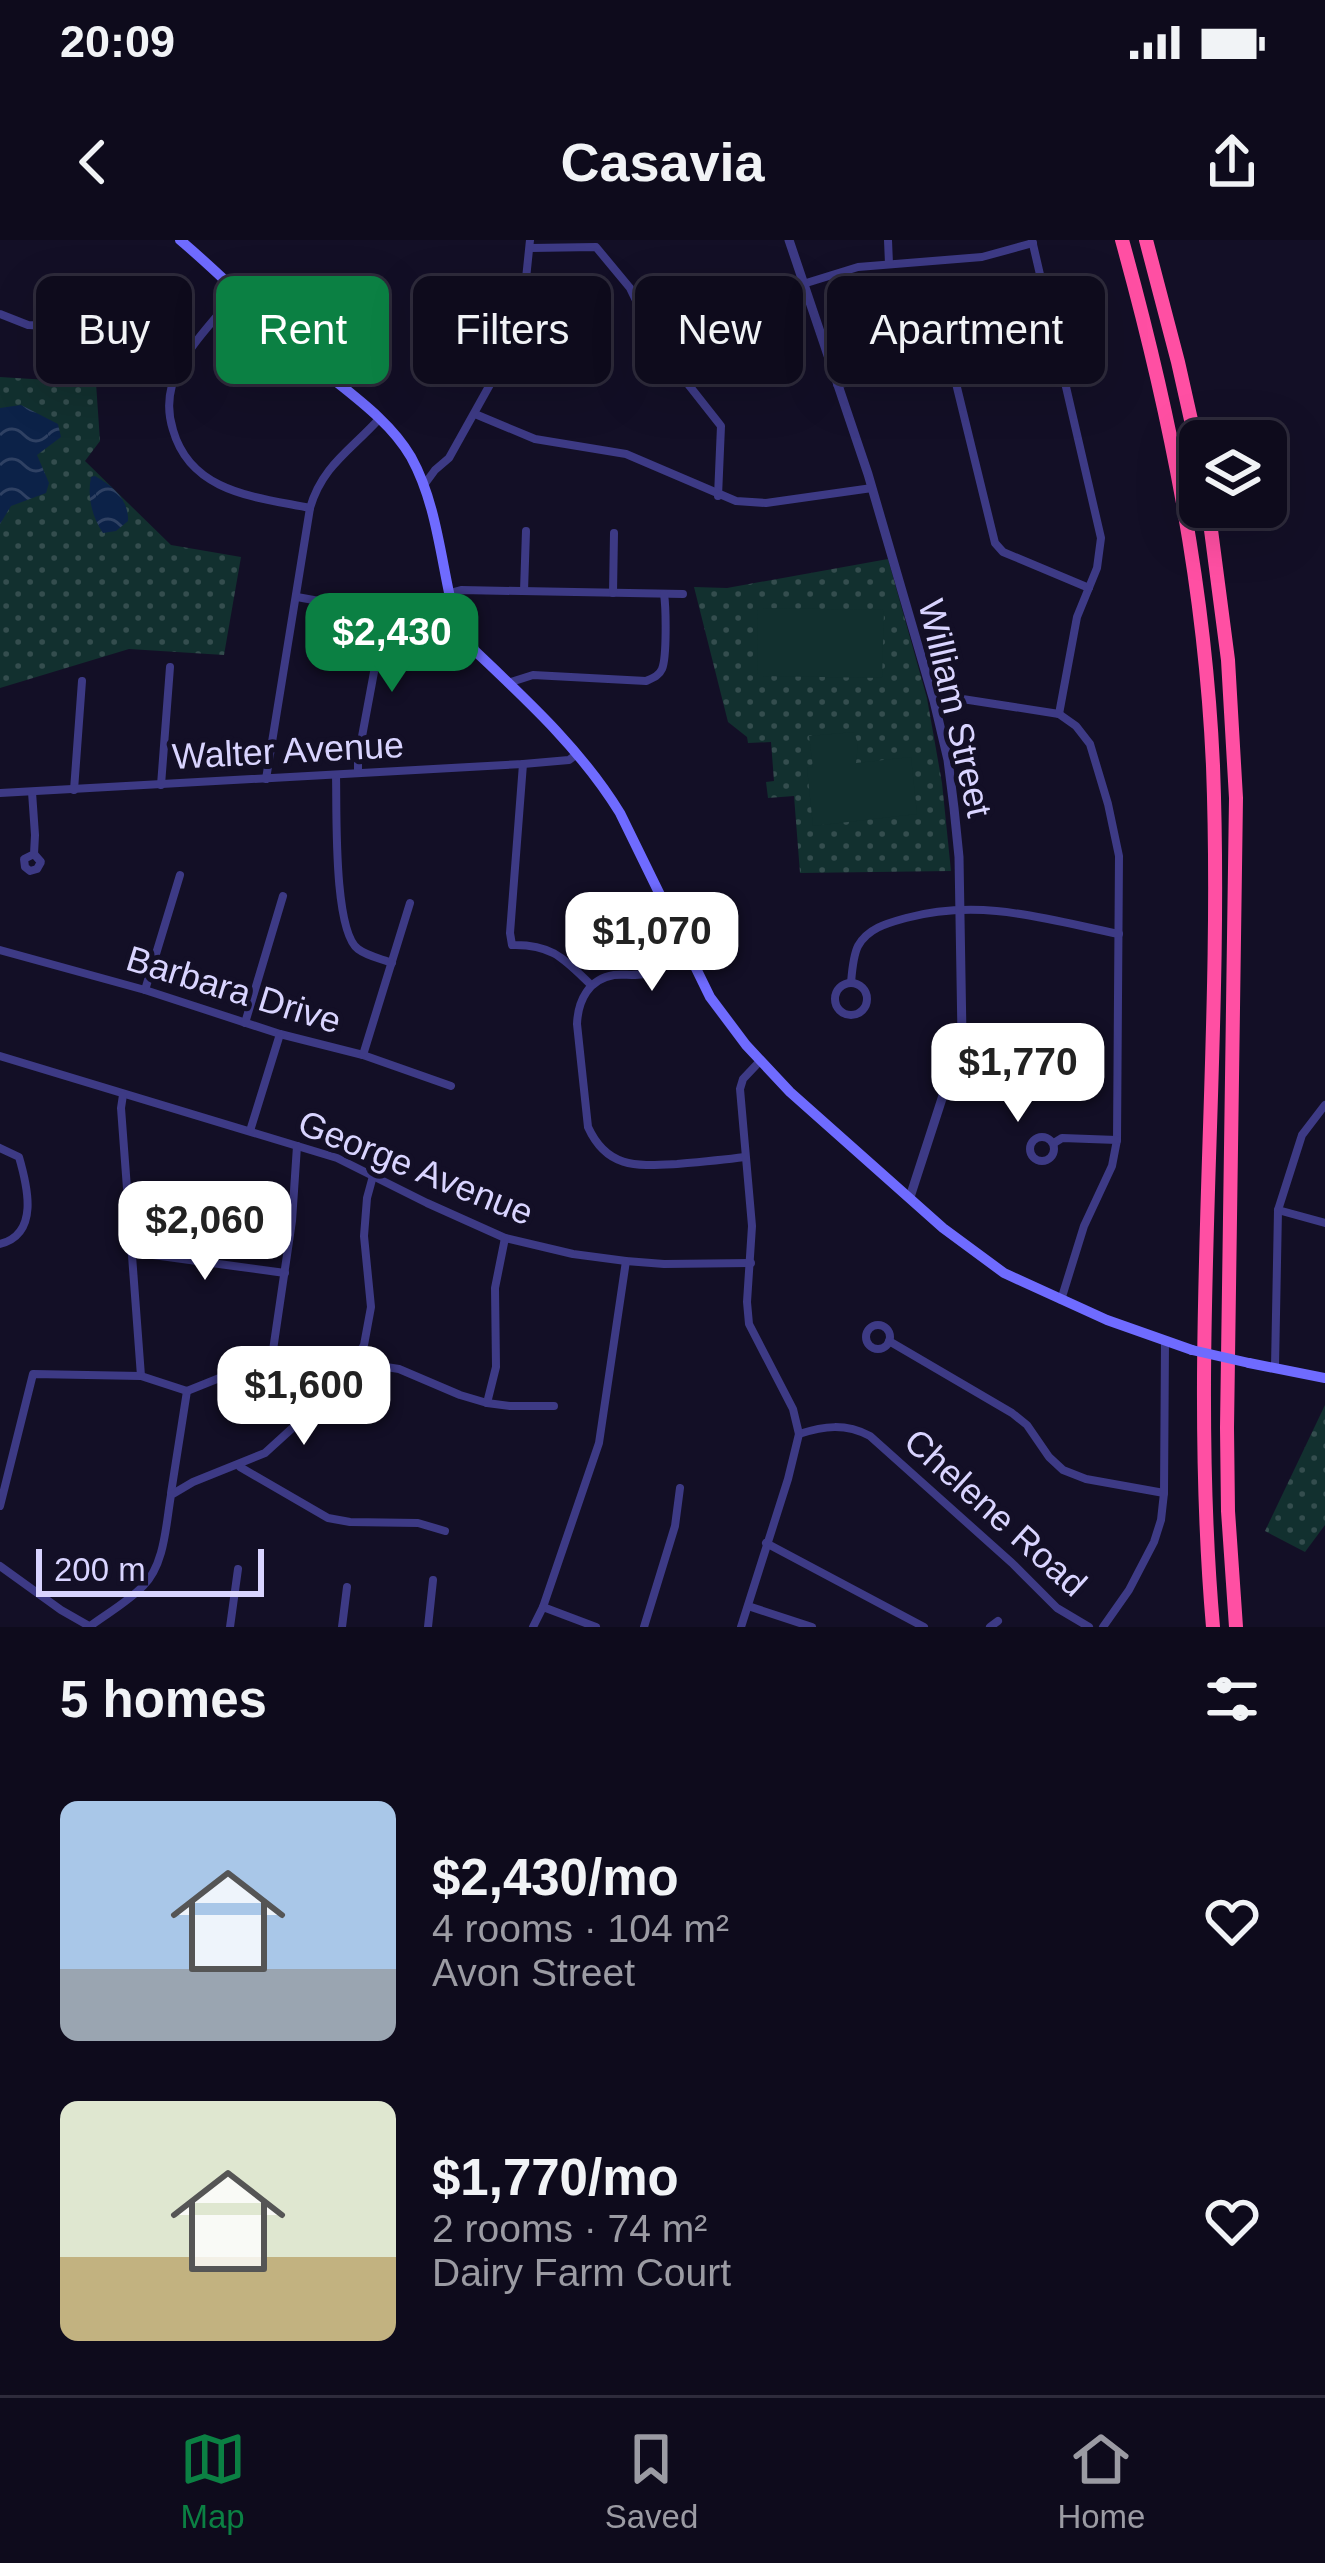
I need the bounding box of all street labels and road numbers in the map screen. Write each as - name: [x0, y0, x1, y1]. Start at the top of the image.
- street label: William Street: [911, 595, 1000, 821]
- street label: Walter Avenue: [171, 724, 405, 777]
- street label: Barbara Drive: [122, 937, 346, 1042]
- street label: George Avenue: [292, 1102, 539, 1233]
- street label: Chelene Road: [896, 1420, 1095, 1605]

